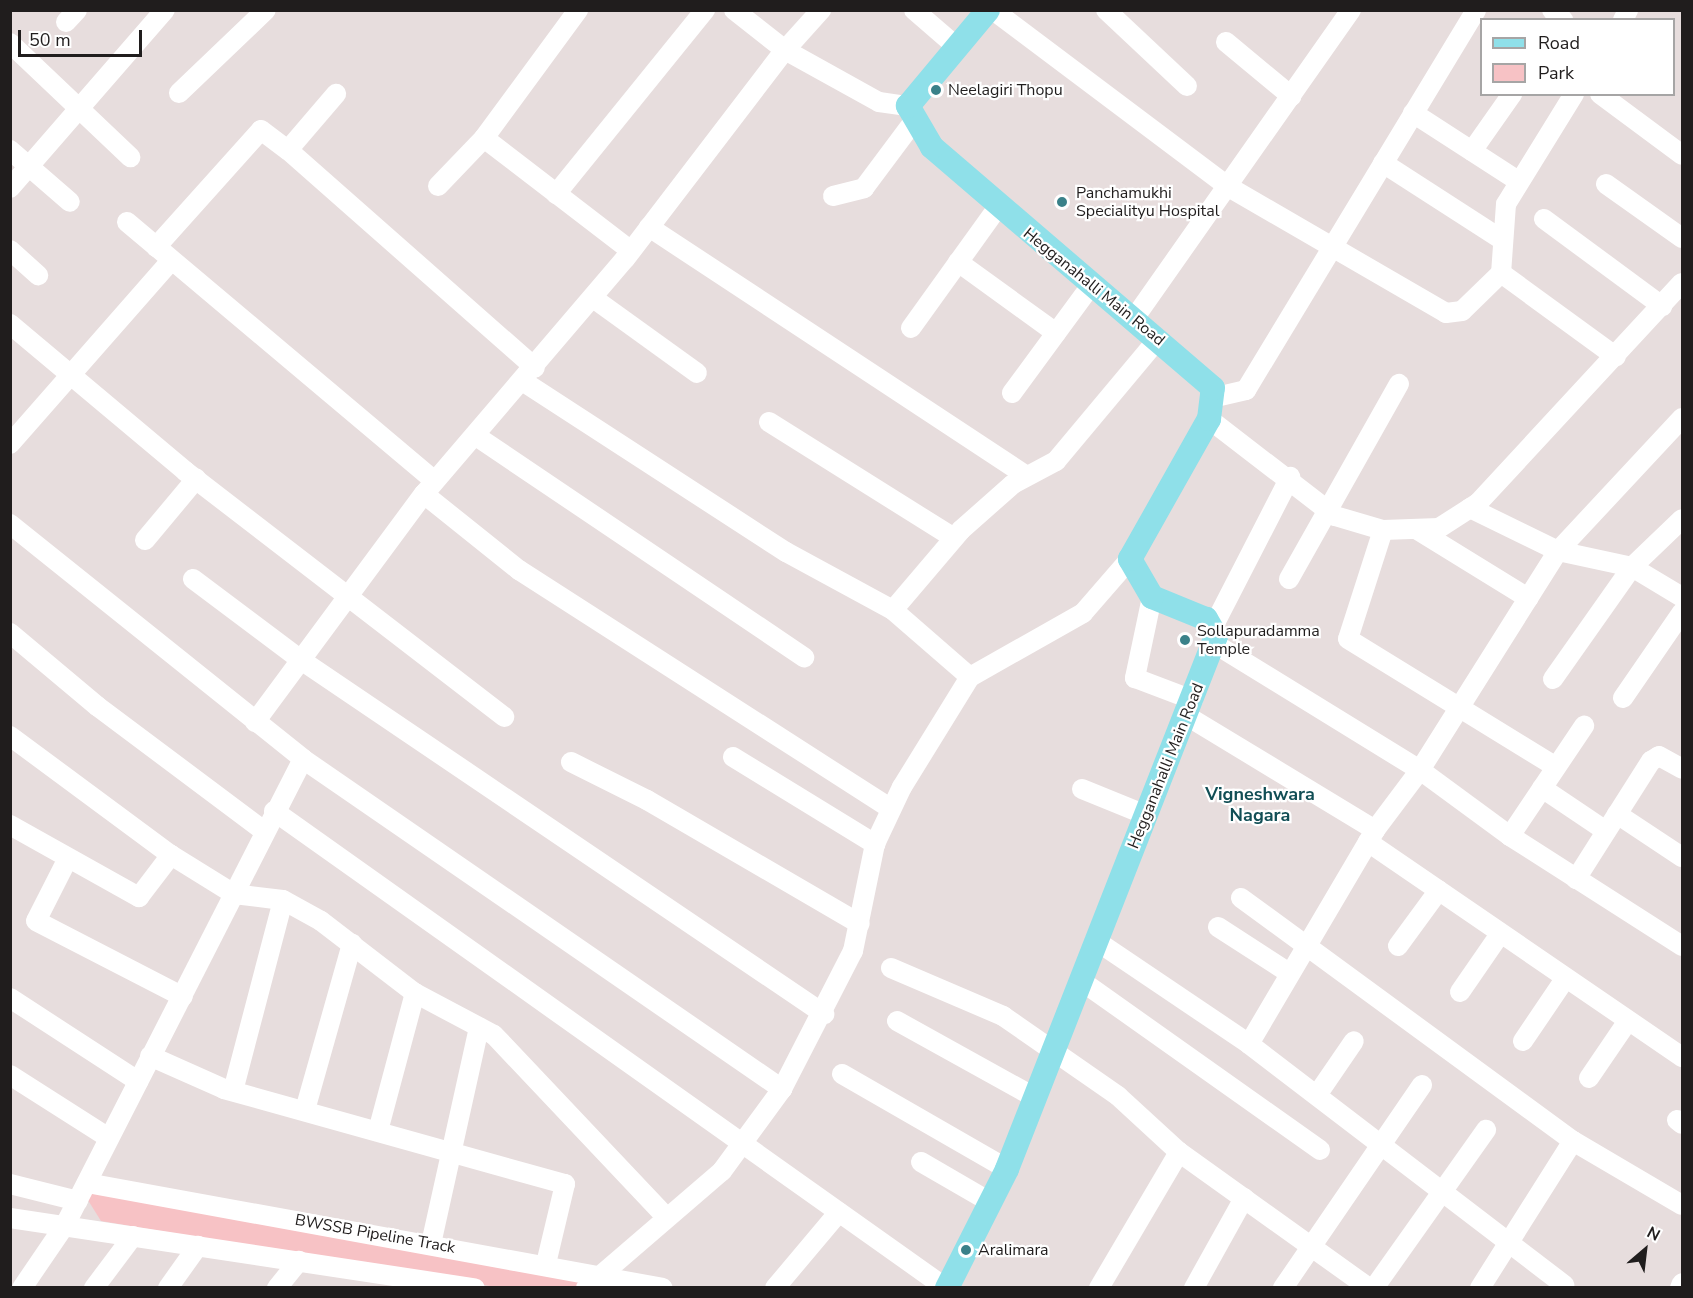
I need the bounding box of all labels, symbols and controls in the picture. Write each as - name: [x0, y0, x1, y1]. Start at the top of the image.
- scale bar: [21, 18, 146, 56]
- legend: [1480, 18, 1675, 96]
- text: 50 m: [29, 28, 71, 52]
- text: Road: [1538, 31, 1580, 55]
- text: Park: [1538, 61, 1574, 85]
- place label: Neelagiri Thopu: [948, 80, 1063, 100]
- marker: Neelagiri Thopu: [929, 83, 943, 97]
- place label: Panchamukhi Specialityu Hospital: [1076, 183, 1219, 221]
- marker: Panchamukhi Specialityu Hospital: [1053, 193, 1071, 211]
- street label: Hegganahalli Main Road: [1019, 224, 1169, 350]
- place label: Sollapuradamma Temple: [1197, 621, 1320, 659]
- marker: Sollapuradamma Temple: [1178, 633, 1192, 647]
- street label: Hegganahalli Main Road: [1124, 681, 1208, 851]
- district label: Vigneshwara Nagara: [1205, 784, 1315, 826]
- street label: BWSSB Pipeline Track: [293, 1210, 457, 1258]
- north arrow: [1615, 1220, 1675, 1280]
- text: N: [1643, 1222, 1664, 1247]
- place label: Aralimara: [978, 1240, 1049, 1260]
- marker: Aralimara: [959, 1243, 973, 1257]

